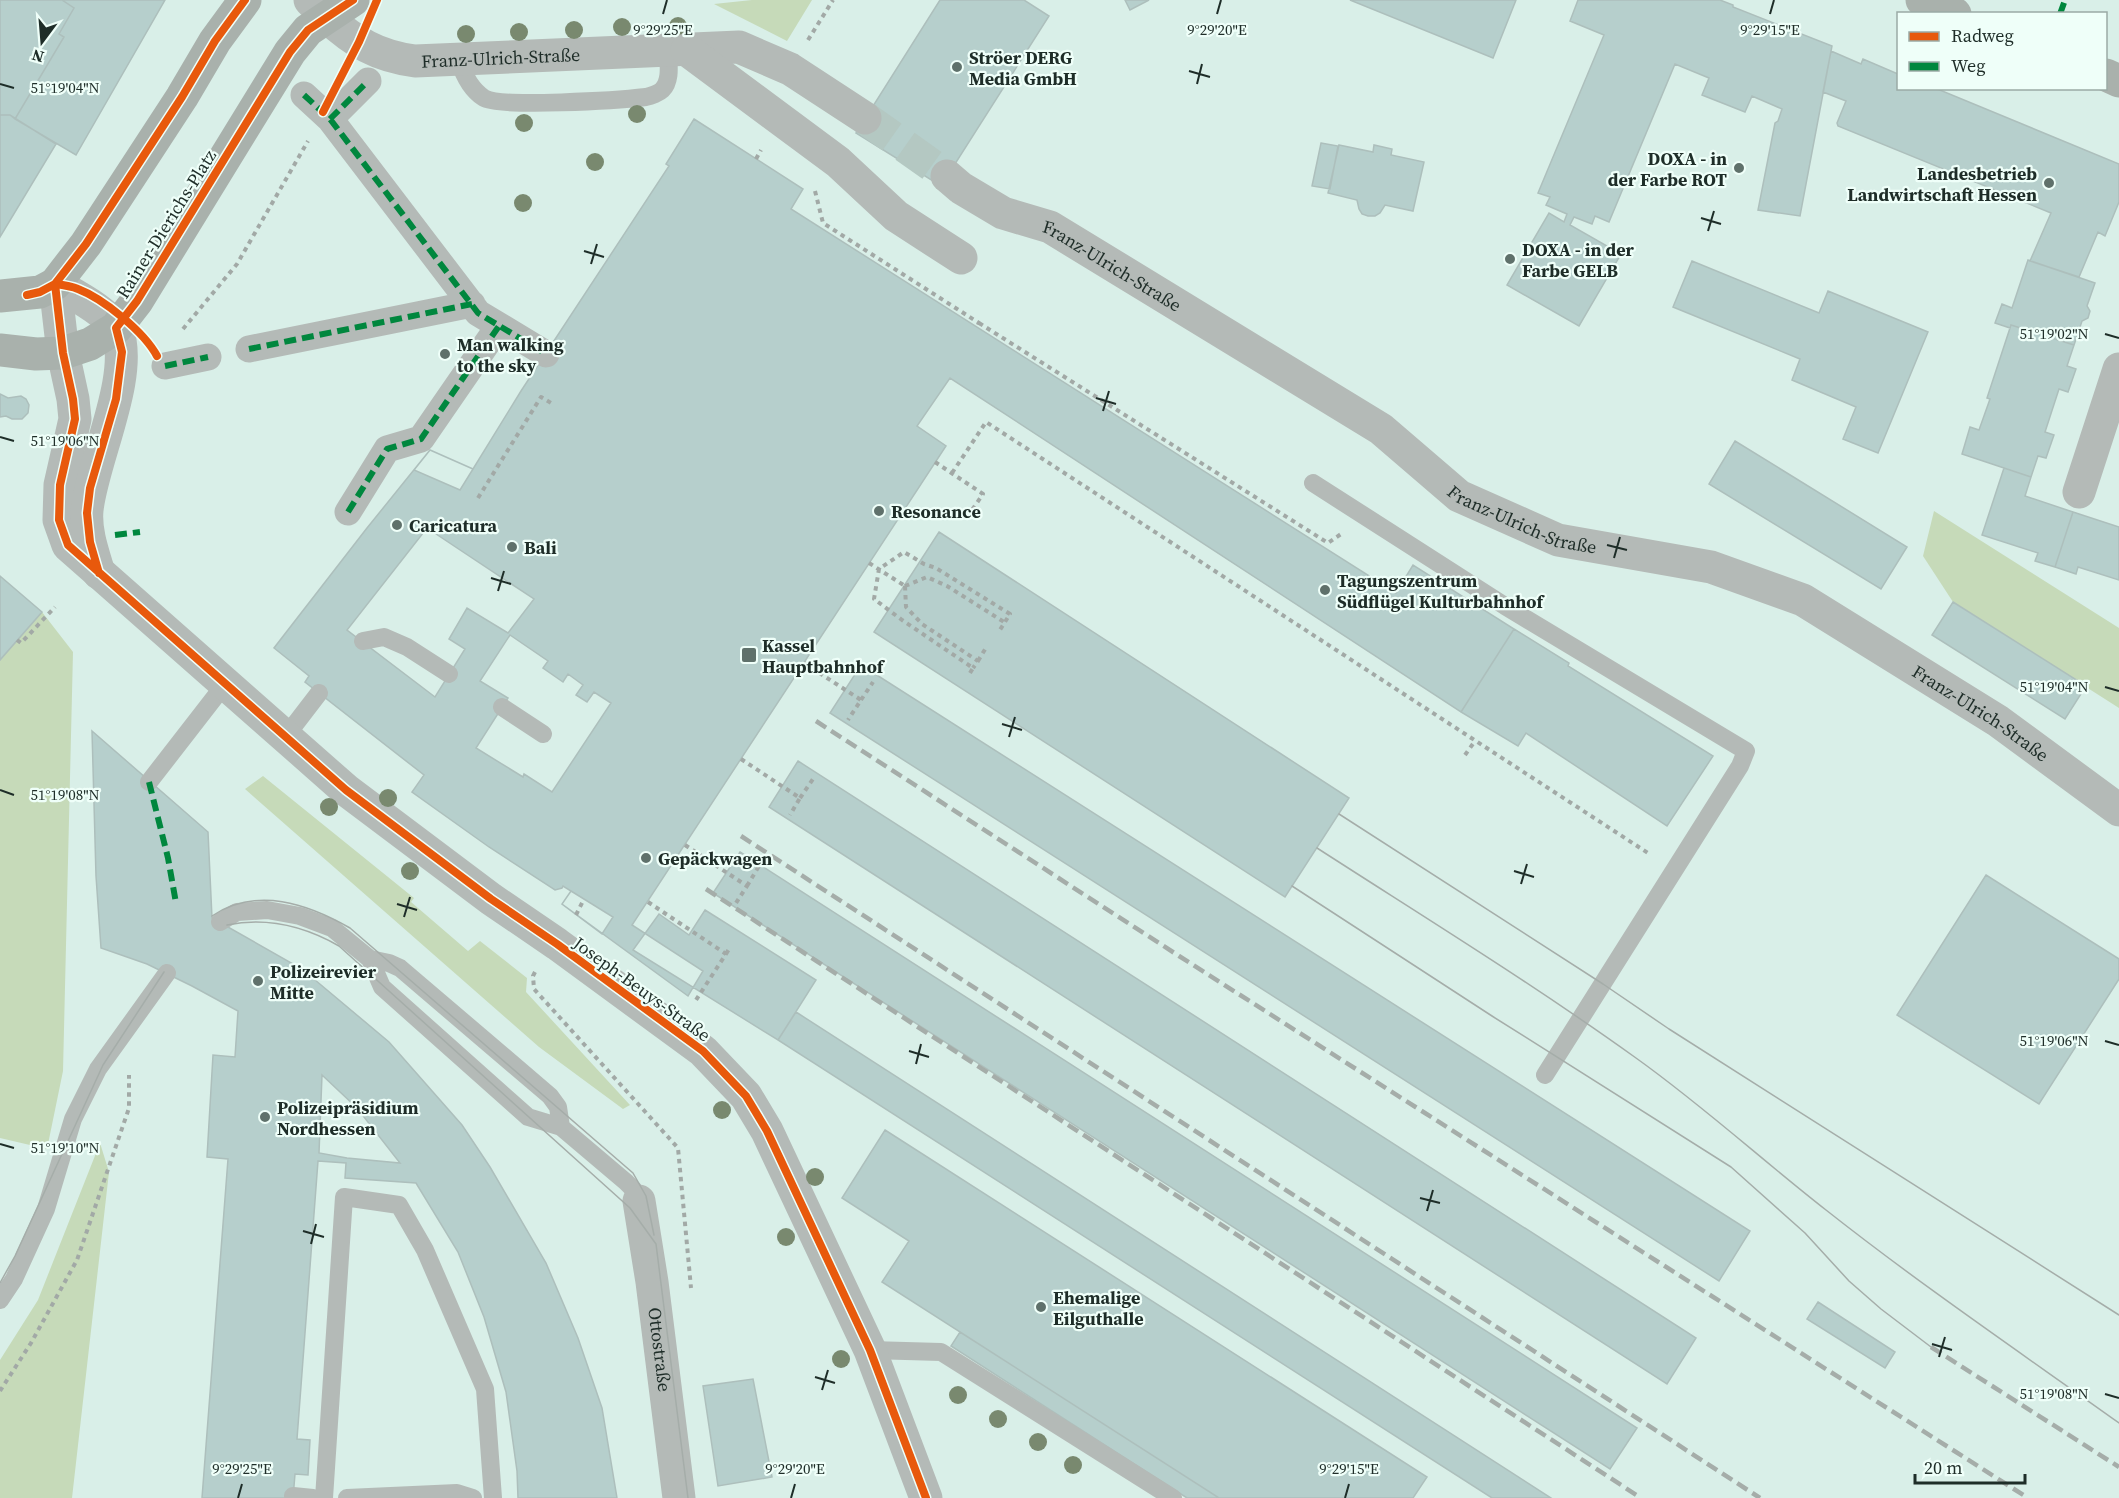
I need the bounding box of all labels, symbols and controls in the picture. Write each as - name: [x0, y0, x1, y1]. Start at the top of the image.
- north arrow: [12, 12, 72, 72]
- legend: [1897, 12, 2107, 90]
- text: 9°29'25"E: [633, 19, 693, 40]
- text: 9°29'20"E: [1187, 19, 1247, 40]
- text: 9°29'15"E: [1740, 19, 1800, 40]
- text: Radweg: [1951, 23, 2014, 48]
- street label: Franz-Ulrich-Straße: [421, 41, 581, 73]
- text: N: [29, 44, 46, 69]
- place label: Ströer DERG Media GmbH: [969, 45, 1077, 91]
- text: Weg: [1951, 53, 1986, 78]
- marker: Ströer DERG Media GmbH: [950, 60, 964, 74]
- text: 51°19'04"N: [30, 77, 100, 98]
- street label: Rainer-Dierichs-Platz: [110, 145, 222, 303]
- place label: DOXA - in der Farbe ROT: [1608, 146, 1728, 192]
- marker: DOXA - in der Farbe ROT: [1732, 161, 1746, 175]
- place label: Landesbetrieb Landwirtschaft Hessen: [1847, 161, 2037, 207]
- marker: Landesbetrieb Landwirtschaft Hessen: [2042, 176, 2056, 190]
- street label: Franz-Ulrich-Straße: [1040, 213, 1186, 317]
- place label: DOXA - in der Farbe GELB: [1522, 237, 1635, 283]
- marker: DOXA - in der Farbe GELB: [1503, 252, 1517, 266]
- text: 51°19'02"N: [2019, 323, 2089, 344]
- place label: Man walking to the sky: [457, 332, 564, 378]
- marker: Man walking to the sky: [438, 347, 452, 361]
- text: 51°19'06"N: [30, 430, 100, 451]
- street label: Franz-Ulrich-Straße: [1442, 479, 1599, 559]
- place label: Resonance: [891, 499, 981, 524]
- marker: Resonance: [872, 504, 886, 518]
- place label: Caricatura: [409, 513, 498, 538]
- marker: Caricatura: [390, 518, 404, 532]
- place label: Bali: [524, 535, 557, 560]
- marker: Bali: [505, 540, 519, 554]
- place label: Tagungszentrum Südflügel Kulturbahnhof: [1337, 568, 1546, 614]
- marker: Tagungszentrum Südflügel Kulturbahnhof: [1318, 583, 1332, 597]
- place label: Kassel Hauptbahnhof: [762, 633, 886, 679]
- marker: Kassel Hauptbahnhof: [740, 646, 758, 664]
- street label: Franz-Ulrich-Straße: [1908, 659, 2054, 767]
- text: 51°19'04"N: [2019, 676, 2089, 697]
- text: 51°19'08"N: [30, 784, 100, 805]
- place label: Gepäckwagen: [658, 846, 772, 871]
- marker: Gepäckwagen: [639, 851, 653, 865]
- street label: Joseph-Beuys-Straße: [567, 930, 716, 1047]
- place label: Polizeirevier Mitte: [270, 959, 377, 1005]
- marker: Polizeirevier Mitte: [251, 974, 265, 988]
- text: 51°19'06"N: [2019, 1030, 2089, 1051]
- place label: Polizeipräsidium Nordhessen: [277, 1095, 419, 1141]
- marker: Polizeipräsidium Nordhessen: [258, 1110, 272, 1124]
- text: 51°19'10"N: [30, 1137, 100, 1158]
- place label: Ehemalige Eilguthalle: [1053, 1285, 1144, 1331]
- marker: Ehemalige Eilguthalle: [1034, 1300, 1048, 1314]
- street label: Ottostraße: [643, 1306, 678, 1393]
- text: 51°19'08"N: [2019, 1383, 2089, 1404]
- scale bar: [1915, 1447, 2024, 1485]
- text: 20 m: [1924, 1455, 1962, 1480]
- text: 9°29'25"E: [212, 1458, 272, 1479]
- text: 9°29'20"E: [765, 1458, 825, 1479]
- text: 9°29'15"E: [1319, 1458, 1379, 1479]

